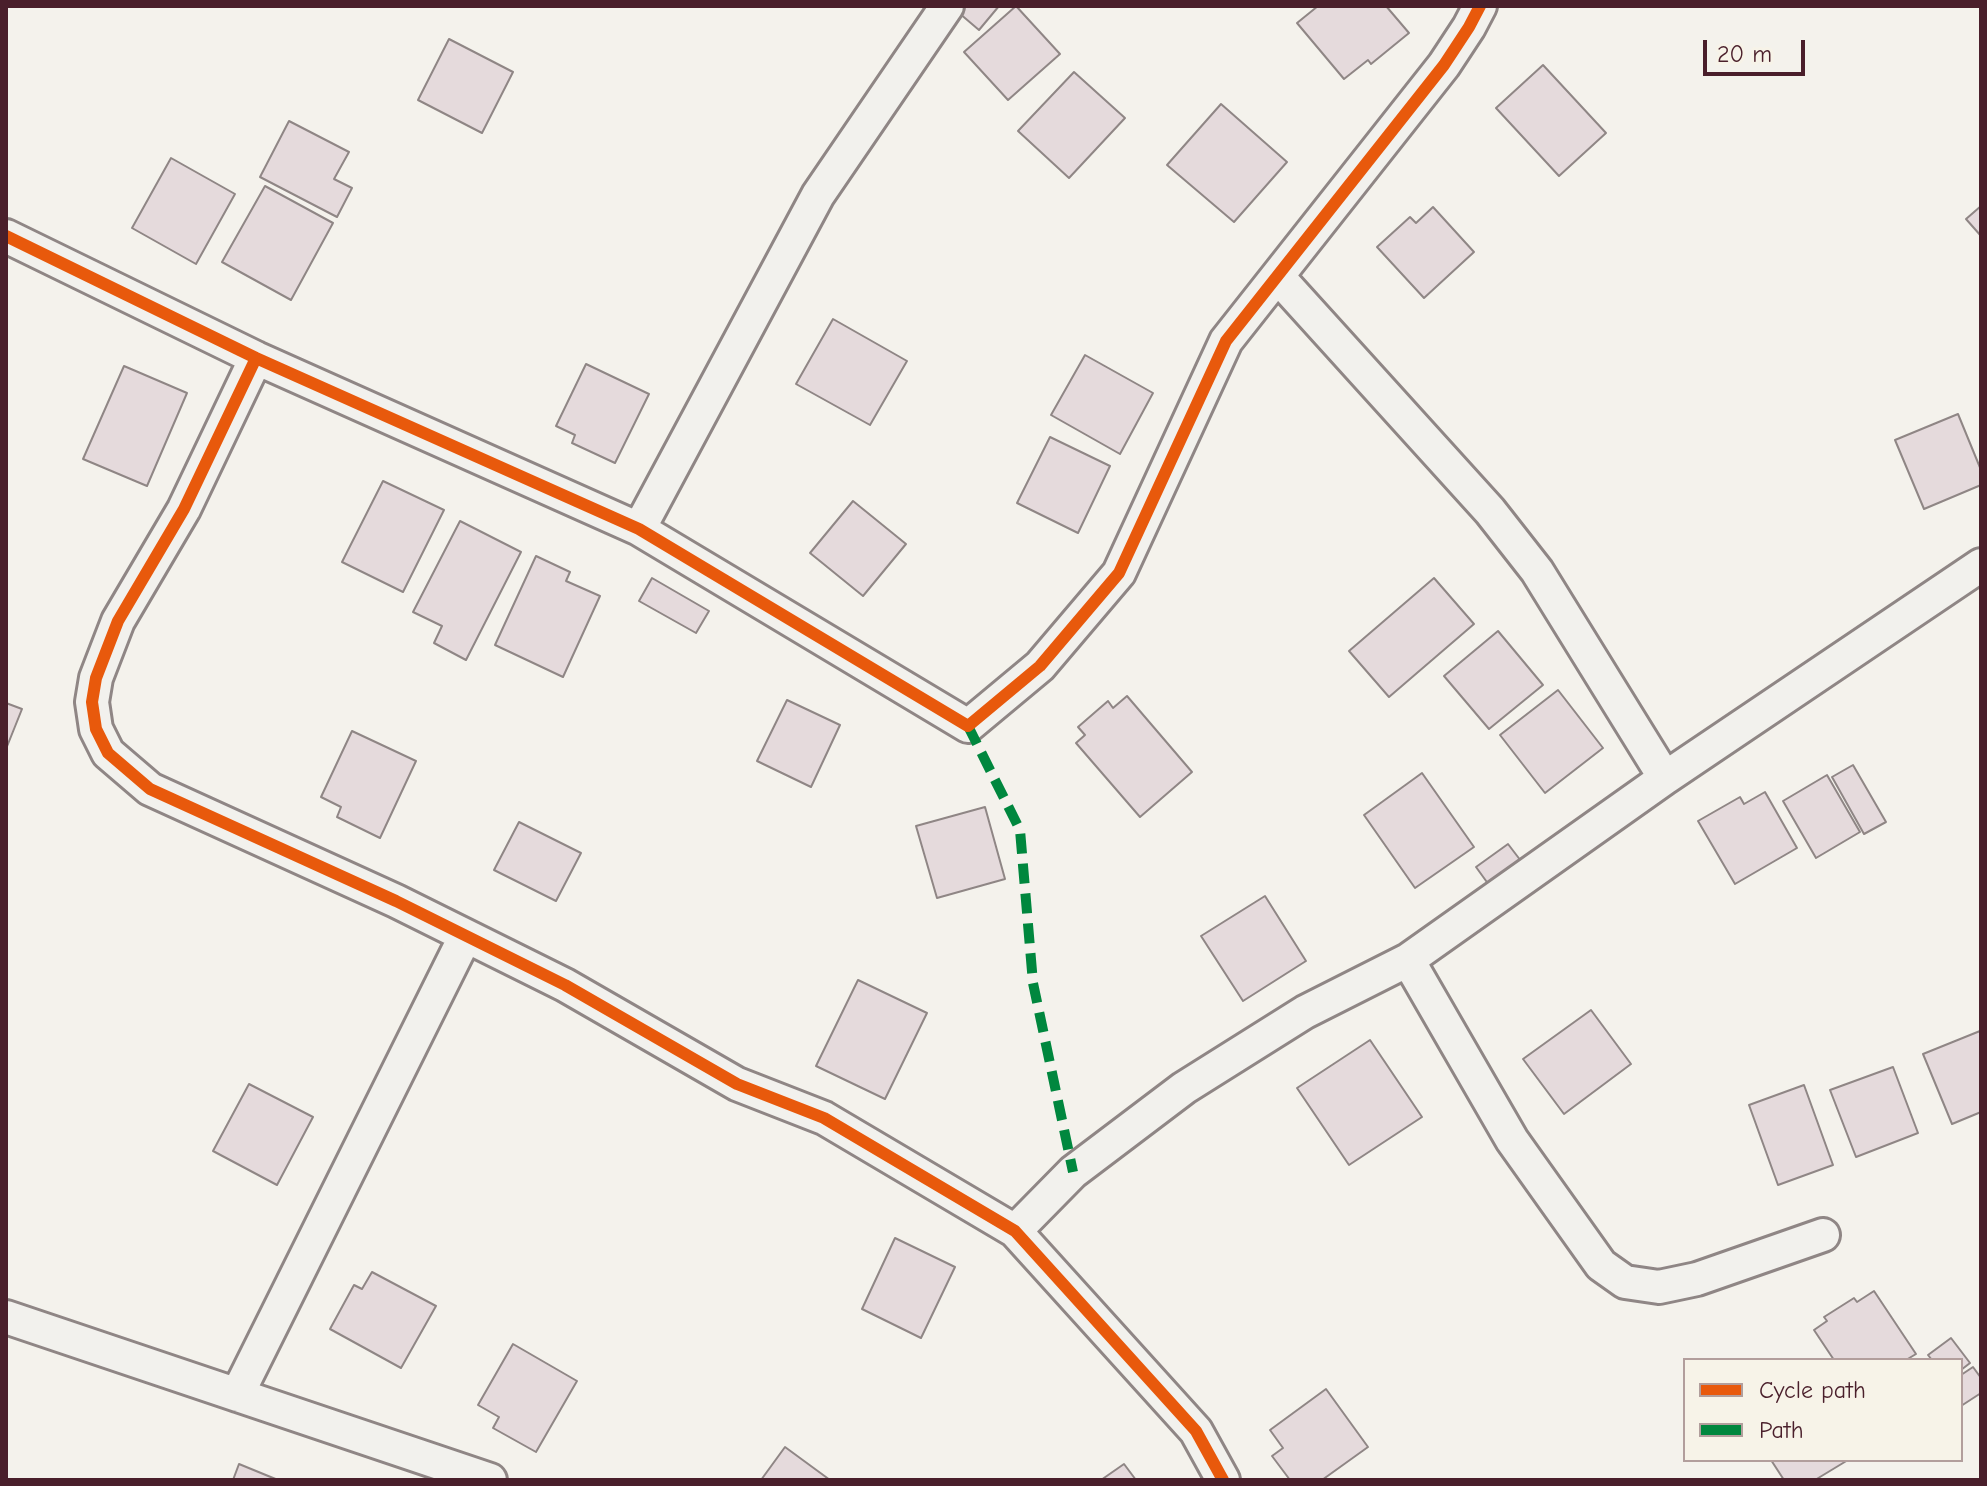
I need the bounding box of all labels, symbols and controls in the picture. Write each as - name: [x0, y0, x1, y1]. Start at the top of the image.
- scale bar: [1707, 24, 1809, 74]
- text: 20 m: [1717, 40, 1772, 68]
- legend: [1683, 1358, 1963, 1462]
- text: Cycle path: [1759, 1376, 1866, 1404]
- text: Path: [1759, 1416, 1804, 1444]

